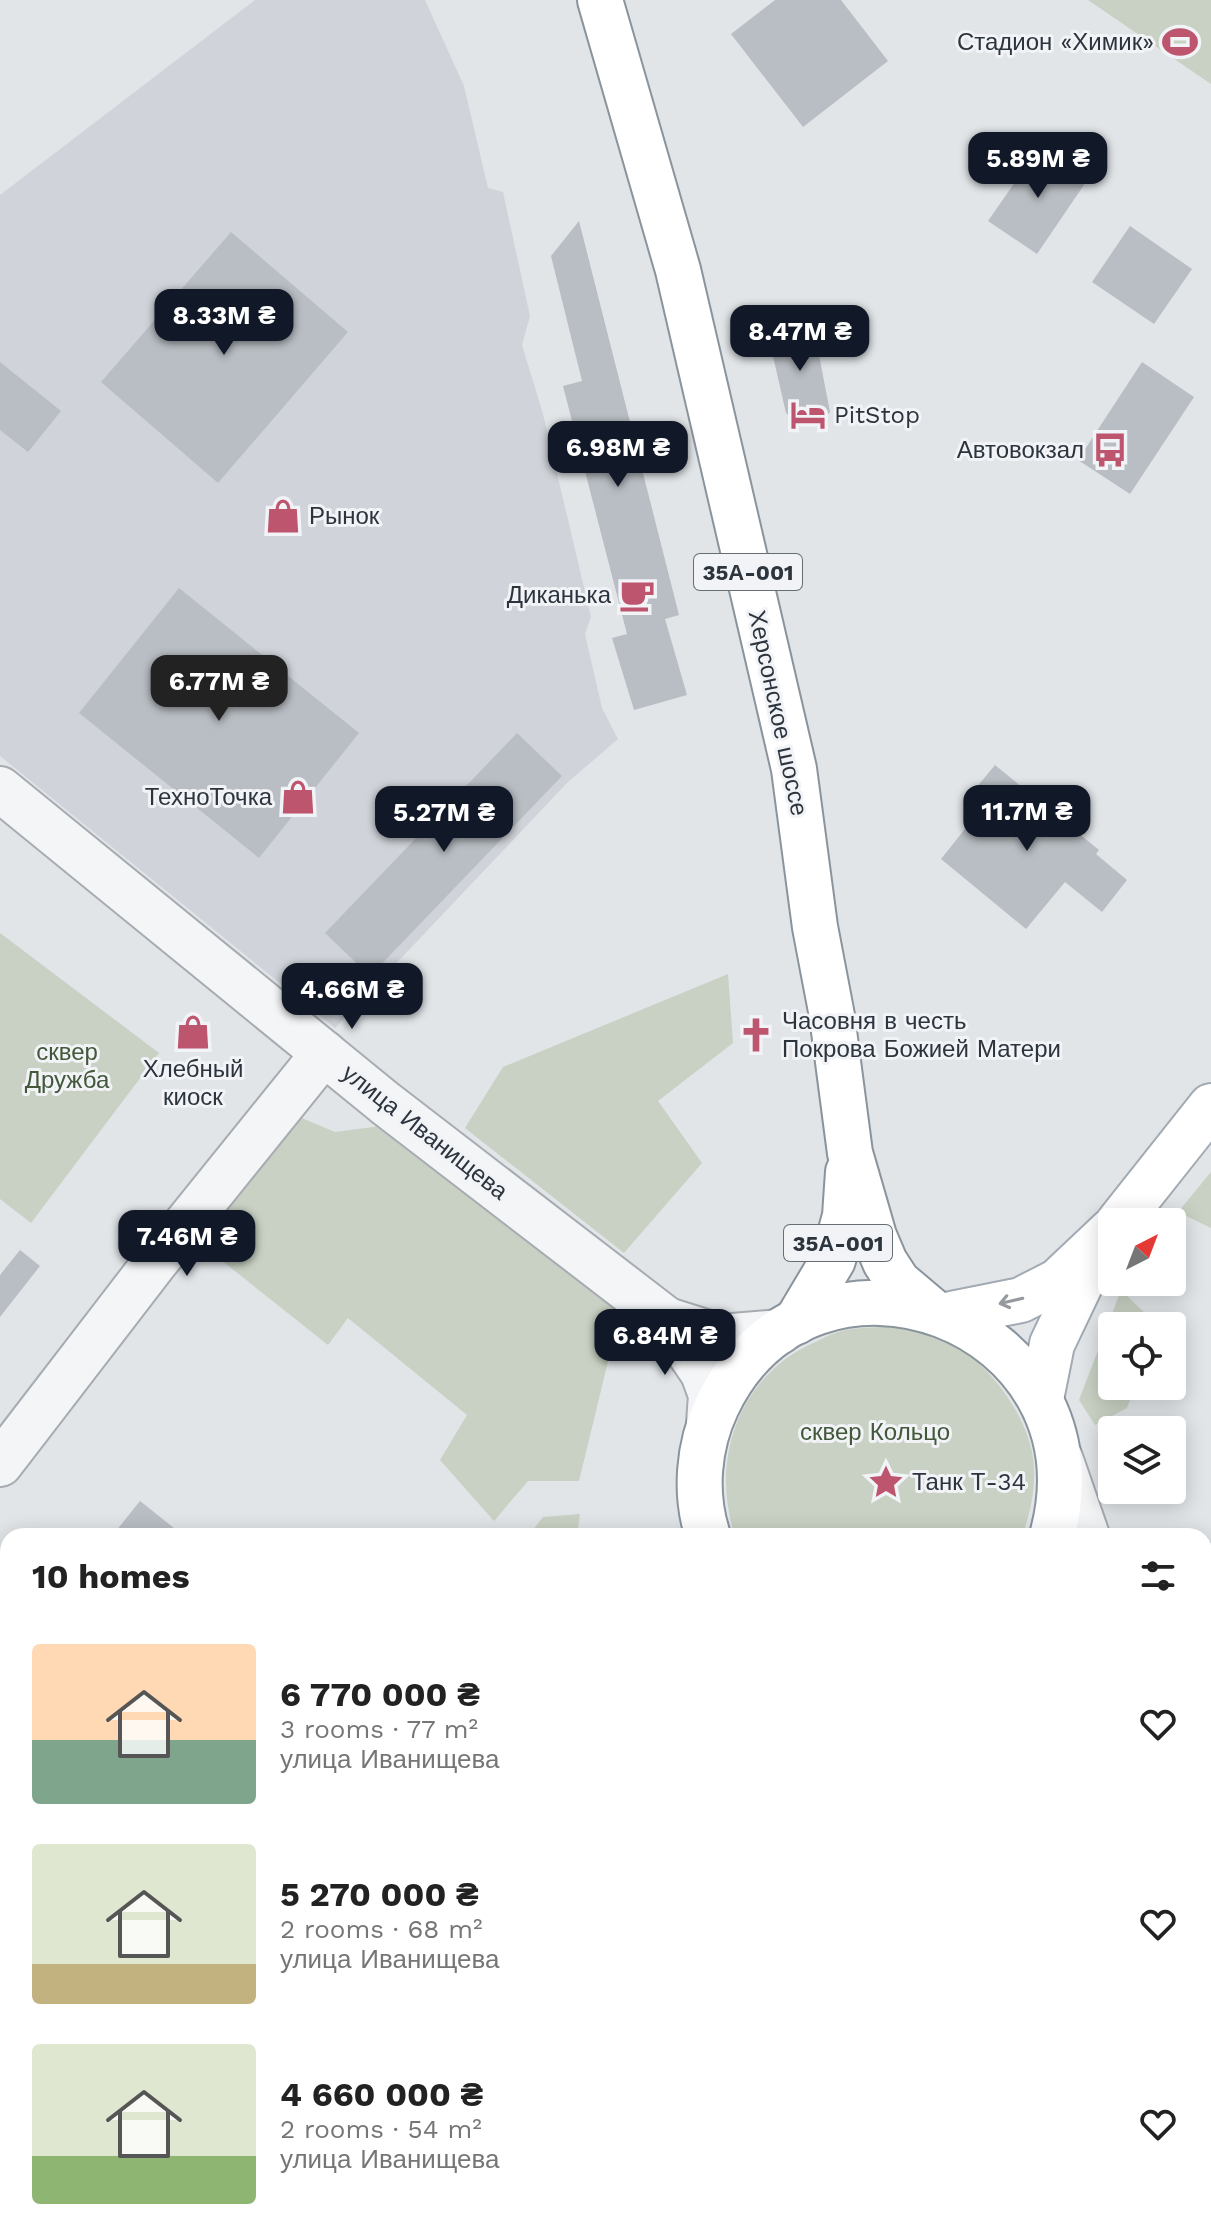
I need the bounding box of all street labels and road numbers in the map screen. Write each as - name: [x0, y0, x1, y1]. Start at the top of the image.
- road number: 35А-001: [694, 554, 802, 590]
- street label: Херсонское шоссе: [743, 608, 813, 818]
- street label: улица Иванищева: [337, 1059, 514, 1206]
- road number: 35А-001: [784, 1225, 892, 1261]

